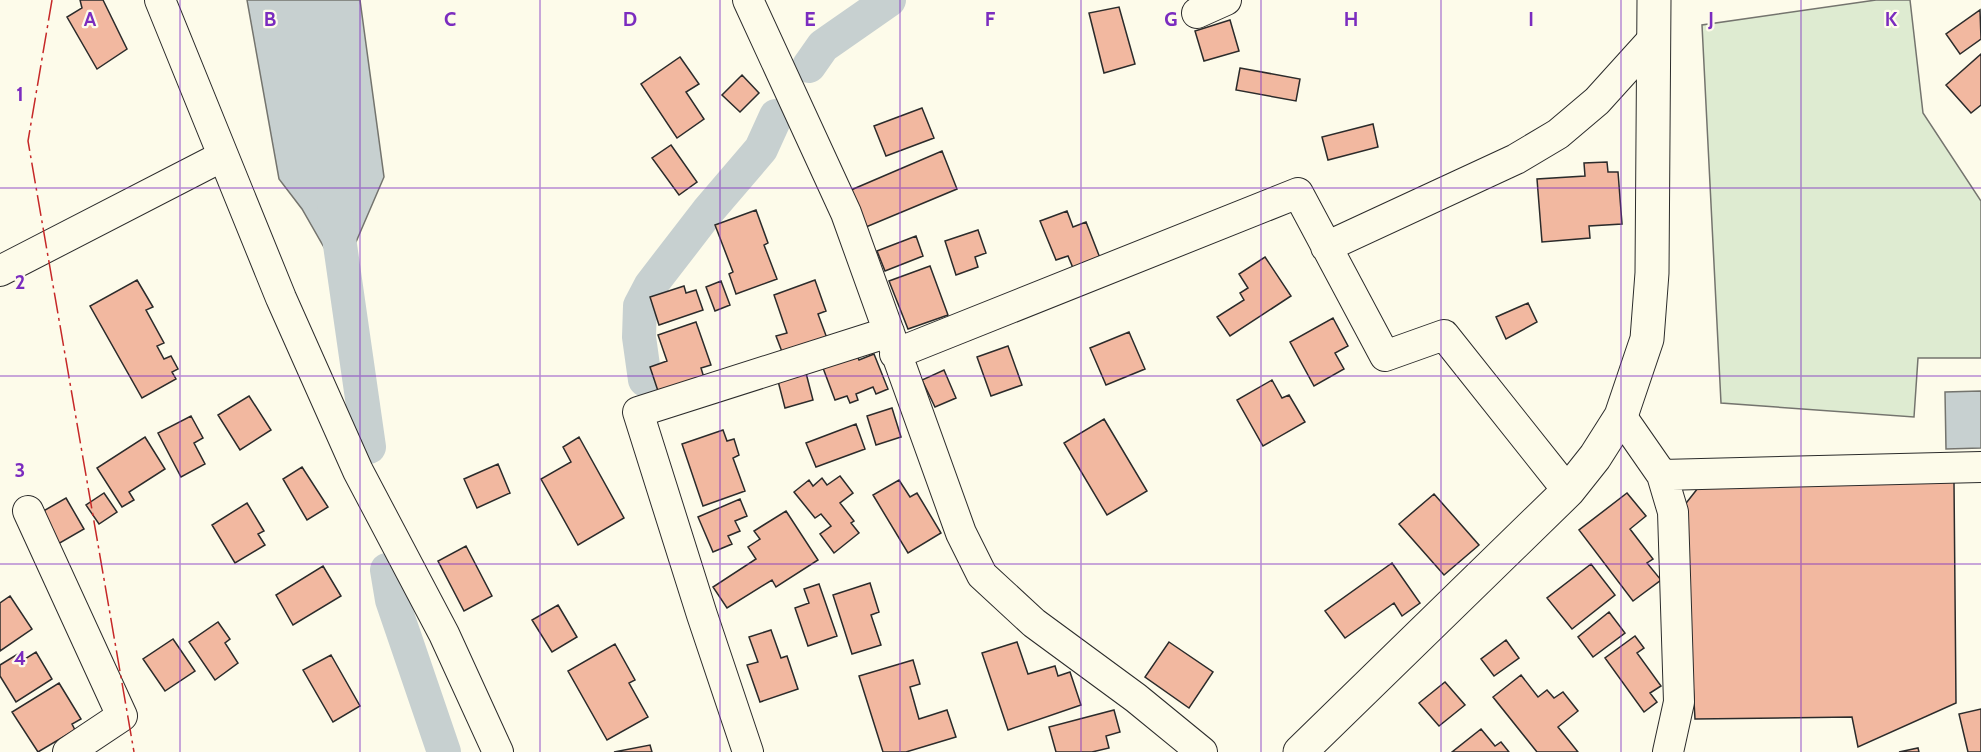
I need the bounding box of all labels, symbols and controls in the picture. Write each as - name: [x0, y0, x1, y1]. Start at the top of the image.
- text: A: [84, 7, 97, 31]
- text: B: [264, 7, 276, 31]
- text: C: [444, 7, 456, 31]
- text: D: [623, 7, 637, 31]
- text: E: [804, 7, 816, 31]
- text: F: [985, 7, 996, 31]
- text: G: [1164, 7, 1178, 31]
- text: H: [1344, 7, 1358, 31]
- text: I: [1528, 7, 1534, 31]
- text: J: [1707, 7, 1714, 31]
- text: K: [1885, 7, 1898, 31]
- text: 1: [16, 82, 24, 106]
- text: 2: [15, 270, 25, 294]
- text: 3: [15, 458, 25, 482]
- text: 4: [14, 646, 26, 670]

